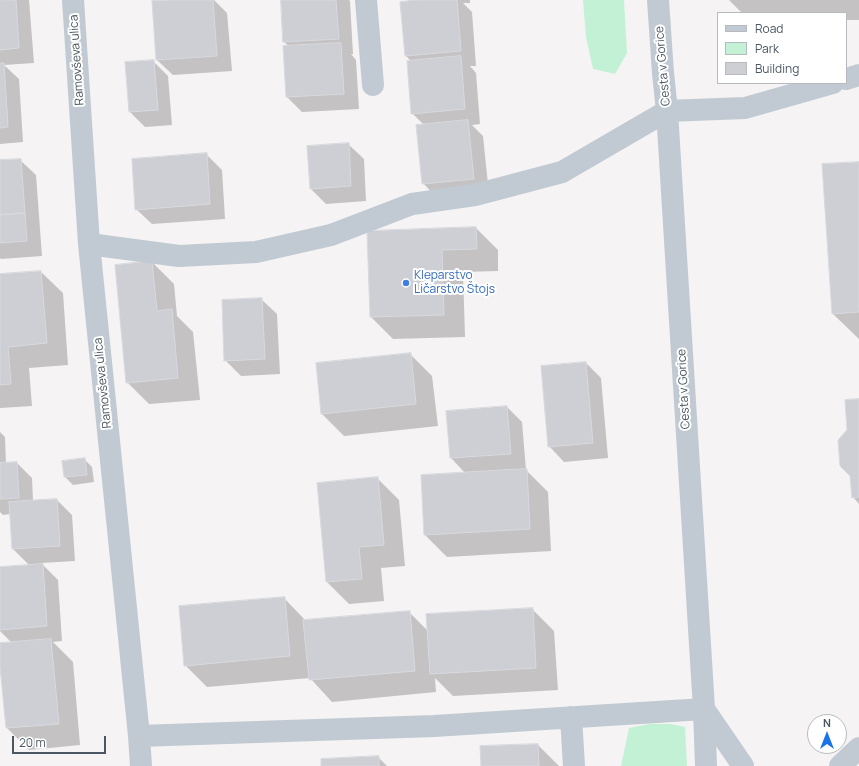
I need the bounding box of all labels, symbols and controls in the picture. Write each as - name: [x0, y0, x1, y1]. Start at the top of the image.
- legend: [717, 12, 847, 84]
- street label: Ramovševa ulica: [67, 14, 87, 106]
- text: Road: [755, 20, 783, 37]
- street label: Cesta v Gorice: [652, 25, 674, 107]
- text: Park: [755, 40, 779, 57]
- text: Building: [755, 60, 799, 77]
- place label: Kleparstvo Ličarstvo Štojs: [414, 269, 495, 297]
- marker: Kleparstvo Ličarstvo Štojs: [401, 278, 411, 288]
- street label: Ramovševa ulica: [91, 337, 115, 429]
- street label: Cesta v Gorice: [675, 348, 693, 430]
- north arrow: [807, 714, 847, 754]
- text: N: [823, 715, 831, 730]
- scale bar: [14, 728, 108, 754]
- text: 20 m: [19, 734, 46, 751]

